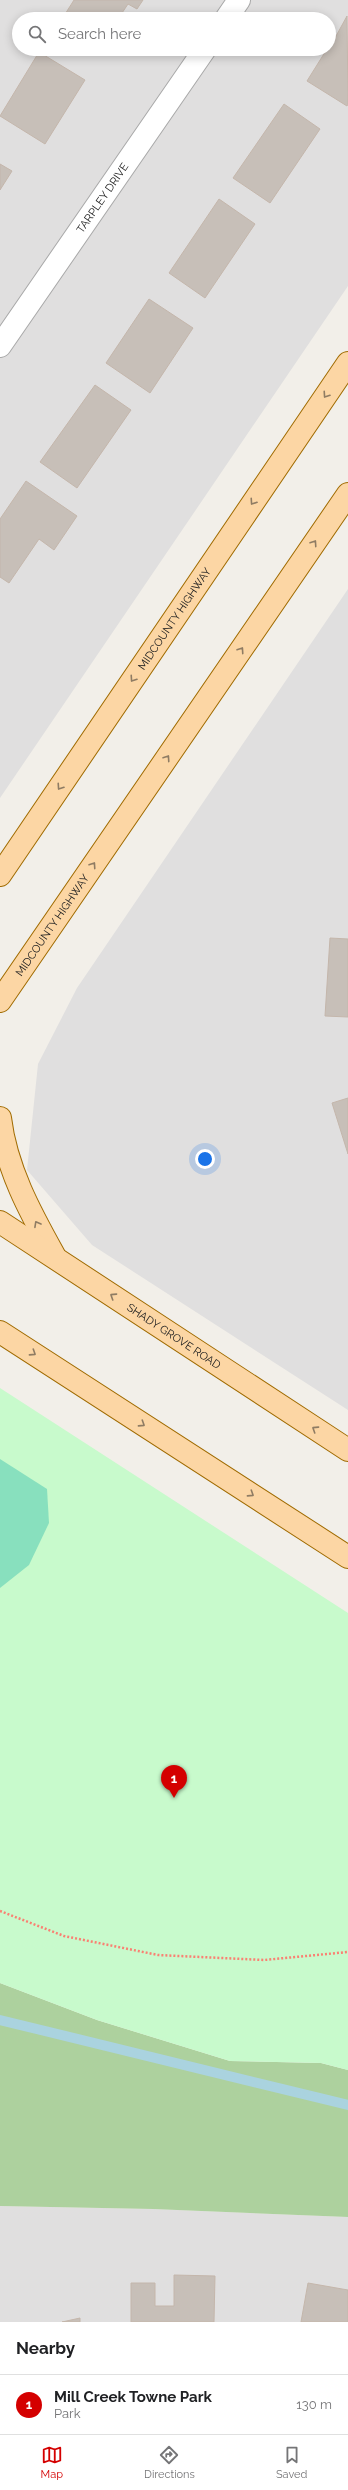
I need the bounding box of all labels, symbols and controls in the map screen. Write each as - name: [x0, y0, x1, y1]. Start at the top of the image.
- search box: [12, 12, 336, 56]
- icon: search: [26, 23, 48, 45]
- text: Search here: [58, 25, 141, 43]
- street label: TARPLEY DRIVE: [74, 160, 132, 236]
- one-way arrow: [323, 391, 331, 398]
- one-way arrow: [251, 498, 258, 505]
- one-way arrow: [309, 540, 317, 547]
- street label: MIDCOUNTY HIGHWAY: [135, 565, 214, 672]
- one-way arrow: [236, 648, 243, 655]
- one-way arrow: [131, 675, 138, 682]
- one-way arrow: [162, 755, 169, 762]
- one-way arrow: [57, 783, 65, 790]
- one-way arrow: [88, 862, 95, 869]
- street label: MIDCOUNTY HIGHWAY: [13, 872, 92, 979]
- your location: [195, 1149, 215, 1169]
- one-way arrow: [34, 1221, 41, 1228]
- one-way arrow: [110, 1293, 117, 1301]
- street label: SHADY GROVE ROAD: [124, 1301, 223, 1372]
- one-way arrow: [29, 1348, 36, 1356]
- one-way arrow: [138, 1419, 145, 1426]
- one-way arrow: [313, 1427, 320, 1434]
- one-way arrow: [247, 1489, 254, 1497]
- pin: 1: [161, 1765, 187, 1798]
- text: Nearby: [16, 2338, 75, 2358]
- text: Mill Creek Towne Park: [54, 2388, 212, 2406]
- text: 1: [26, 2397, 32, 2412]
- text: 130 m: [296, 2397, 332, 2412]
- text: Park: [54, 2406, 81, 2421]
- tab: Map: [41, 2444, 63, 2481]
- tab: Directions: [144, 2444, 195, 2481]
- tab: Saved: [276, 2444, 307, 2481]

